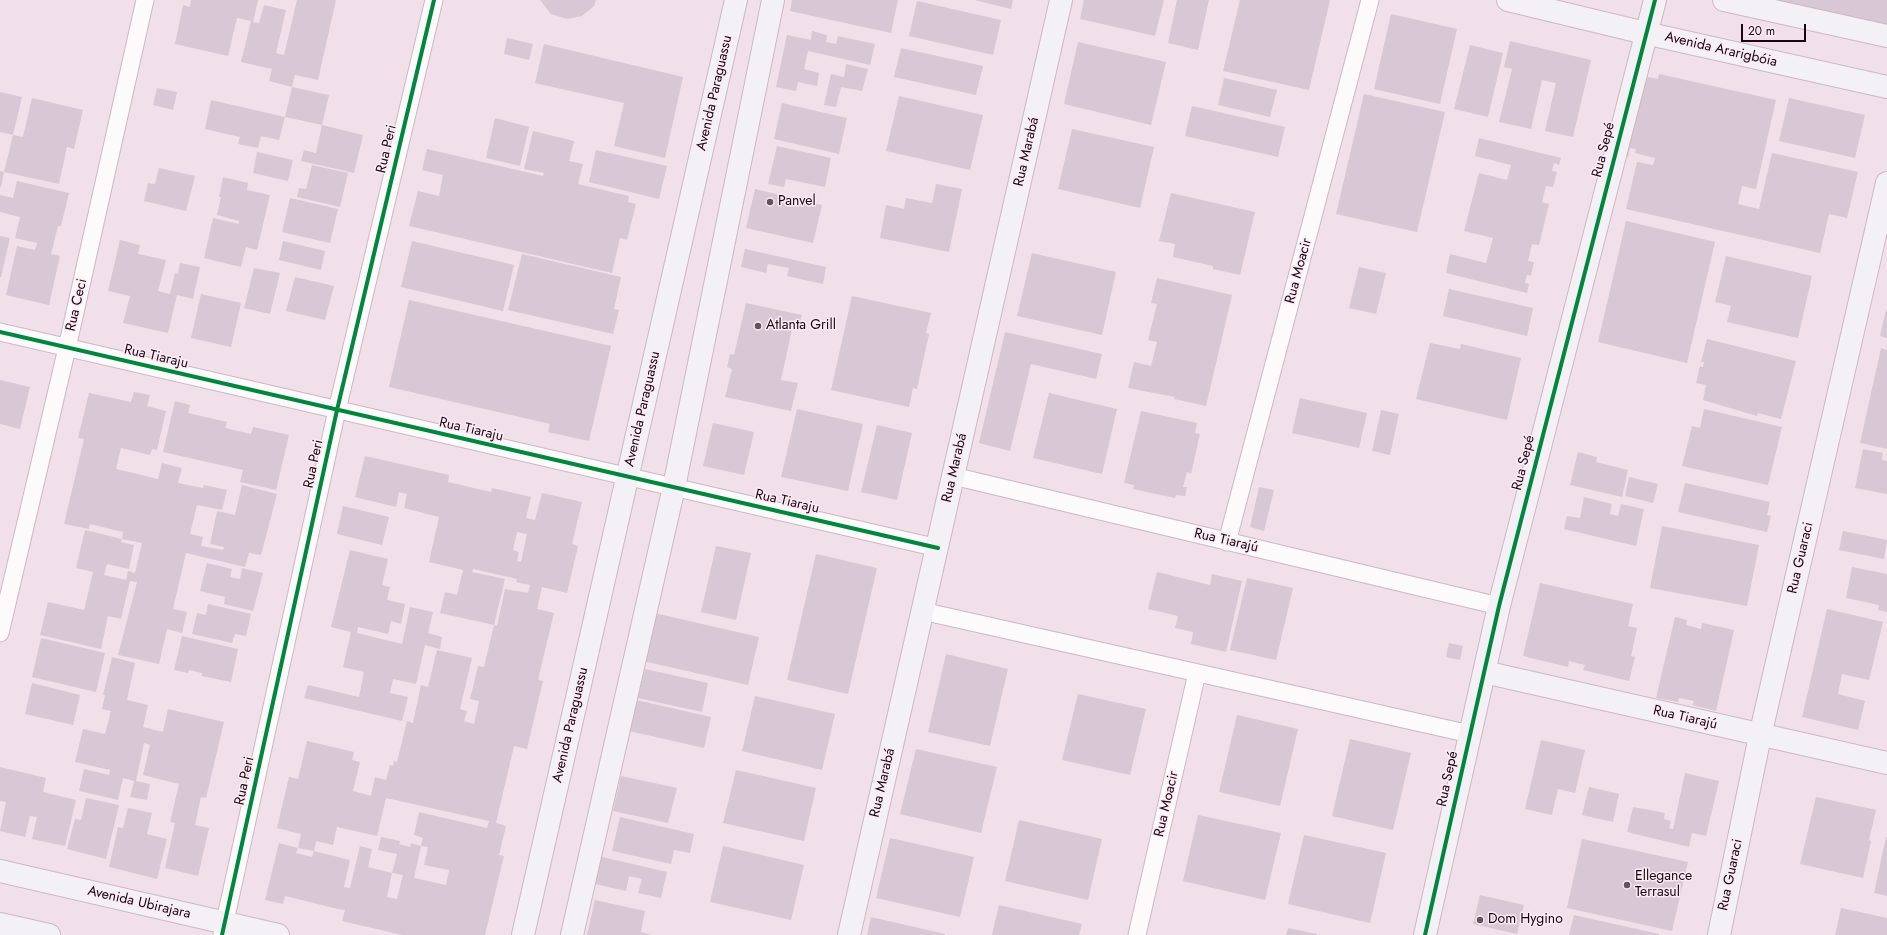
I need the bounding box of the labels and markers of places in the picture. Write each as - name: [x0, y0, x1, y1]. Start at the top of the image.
- place label: Panvel: [778, 194, 816, 210]
- marker: Panvel: [765, 197, 775, 207]
- place label: Atlanta Grill: [766, 318, 836, 334]
- marker: Atlanta Grill: [753, 321, 763, 331]
- place label: Ellegance Terrasul: [1635, 869, 1692, 902]
- marker: Ellegance Terrasul: [1622, 880, 1632, 890]
- place label: Dom Hygino: [1488, 912, 1563, 928]
- marker: Dom Hygino: [1475, 915, 1485, 925]

